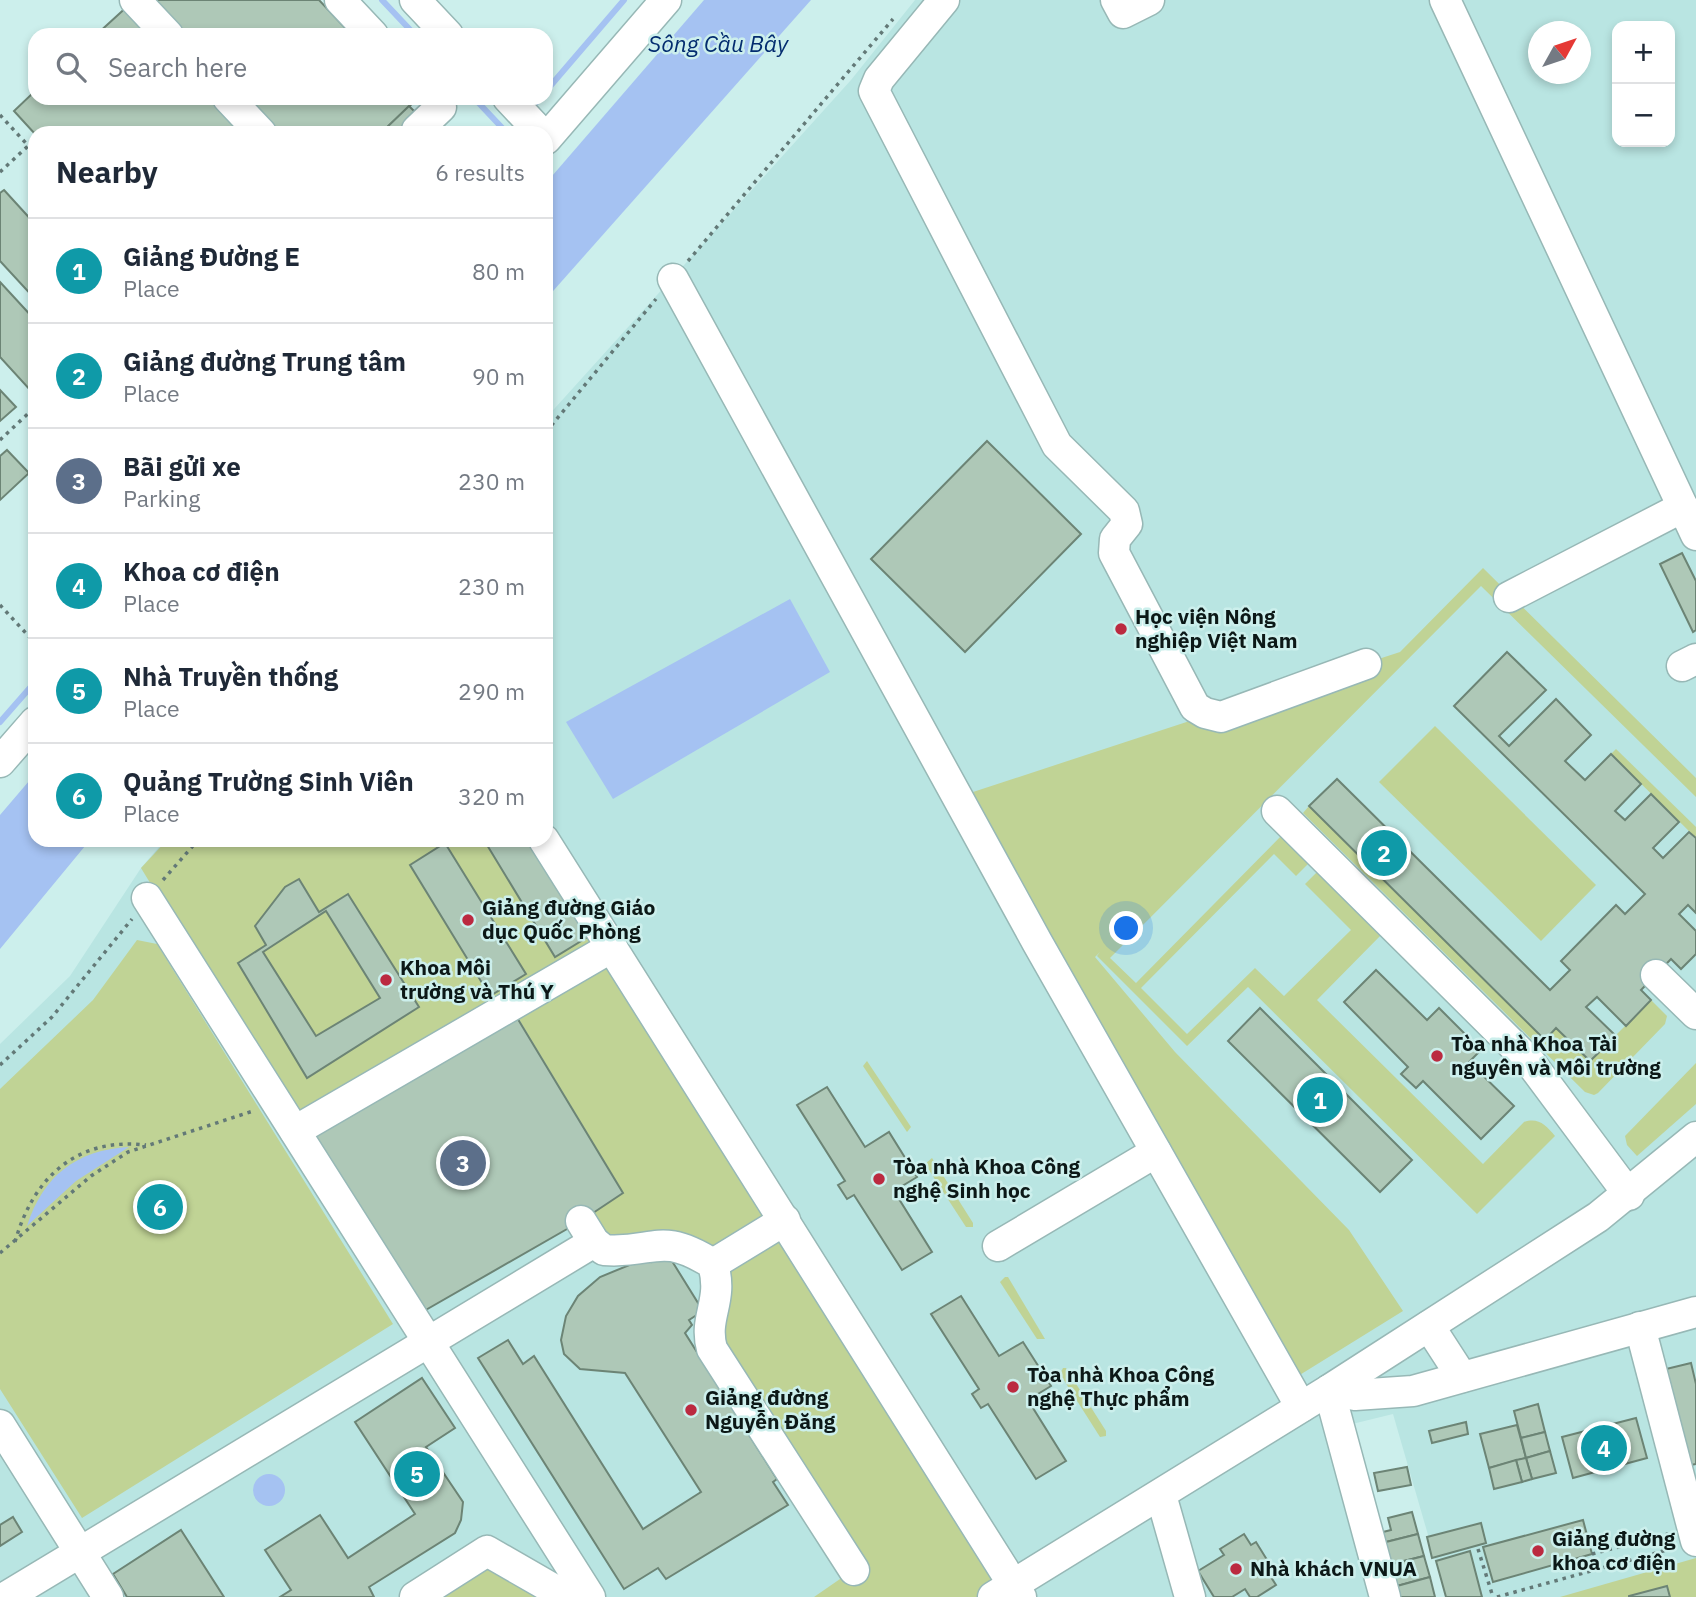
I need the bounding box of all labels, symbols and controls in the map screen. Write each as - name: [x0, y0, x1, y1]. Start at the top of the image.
- north arrow: [1528, 21, 1591, 84]
- map controls: [1612, 21, 1675, 147]
- button: +: [1612, 21, 1675, 84]
- search box: [28, 28, 553, 105]
- water label: Sông Cầu Bây: [648, 28, 789, 58]
- icon: search: [52, 48, 90, 86]
- text: Search here: [108, 50, 247, 84]
- button: −: [1612, 84, 1675, 147]
- text: Nearby: [56, 152, 158, 191]
- text: 6 results: [435, 157, 525, 187]
- text: Giảng Đường E: [123, 239, 300, 273]
- text: 1: [72, 256, 86, 286]
- text: 80 m: [472, 256, 525, 286]
- text: Place: [123, 273, 180, 303]
- text: Giảng đường Trung tâm: [123, 344, 406, 378]
- text: 2: [72, 361, 86, 391]
- text: 90 m: [472, 361, 525, 391]
- text: Place: [123, 378, 180, 408]
- text: Bãi gửi xe: [123, 449, 241, 483]
- text: 3: [72, 466, 86, 496]
- text: 230 m: [458, 466, 525, 496]
- text: Parking: [123, 483, 201, 513]
- text: Khoa cơ điện: [123, 554, 280, 588]
- text: 4: [72, 571, 86, 601]
- text: 230 m: [458, 571, 525, 601]
- text: Place: [123, 588, 180, 618]
- place label: Học viện Nông nghiệp Việt Nam: [1135, 602, 1298, 654]
- marker: Học viện Nông nghiệp Việt Nam: [1113, 621, 1129, 637]
- text: Nhà Truyền thống: [123, 659, 338, 693]
- text: 5: [72, 676, 86, 706]
- text: 290 m: [458, 676, 525, 706]
- text: Place: [123, 693, 180, 723]
- text: Quảng Trường Sinh Viên: [123, 764, 414, 798]
- text: 6: [72, 781, 86, 811]
- text: 320 m: [458, 781, 525, 811]
- text: Place: [123, 798, 180, 828]
- pin: 2: [1361, 827, 1407, 879]
- place label: Giảng đường Giáo dục Quốc Phòng: [482, 893, 655, 945]
- your location: [1109, 911, 1143, 945]
- marker: Giảng đường Giáo dục Quốc Phòng: [460, 912, 476, 928]
- place label: Khoa Môi trường và Thú Y: [400, 953, 554, 1005]
- marker: Khoa Môi trường và Thú Y: [378, 972, 394, 988]
- place label: Tòa nhà Khoa Tài nguyên và Môi trường: [1451, 1029, 1661, 1081]
- marker: Tòa nhà Khoa Tài nguyên và Môi trường: [1429, 1048, 1445, 1064]
- pin: 1: [1297, 1074, 1343, 1126]
- pin: 3: [440, 1137, 486, 1189]
- place label: Tòa nhà Khoa Công nghệ Sinh học: [893, 1152, 1080, 1204]
- marker: Tòa nhà Khoa Công nghệ Sinh học: [871, 1171, 887, 1187]
- pin: 6: [137, 1181, 183, 1233]
- place label: Tòa nhà Khoa Công nghệ Thực phẩm: [1027, 1360, 1214, 1412]
- marker: Tòa nhà Khoa Công nghệ Thực phẩm: [1005, 1379, 1021, 1395]
- place label: Giảng đường Nguyễn Đăng: [705, 1383, 836, 1435]
- marker: Giảng đường Nguyễn Đăng: [683, 1402, 699, 1418]
- pin: 4: [1581, 1422, 1627, 1474]
- pin: 5: [394, 1448, 440, 1500]
- place label: Giảng đường khoa cơ điện: [1552, 1524, 1676, 1576]
- marker: Giảng đường khoa cơ điện: [1530, 1543, 1546, 1559]
- place label: Nhà khách VNUA: [1250, 1554, 1417, 1582]
- marker: Nhà khách VNUA: [1228, 1561, 1244, 1577]

